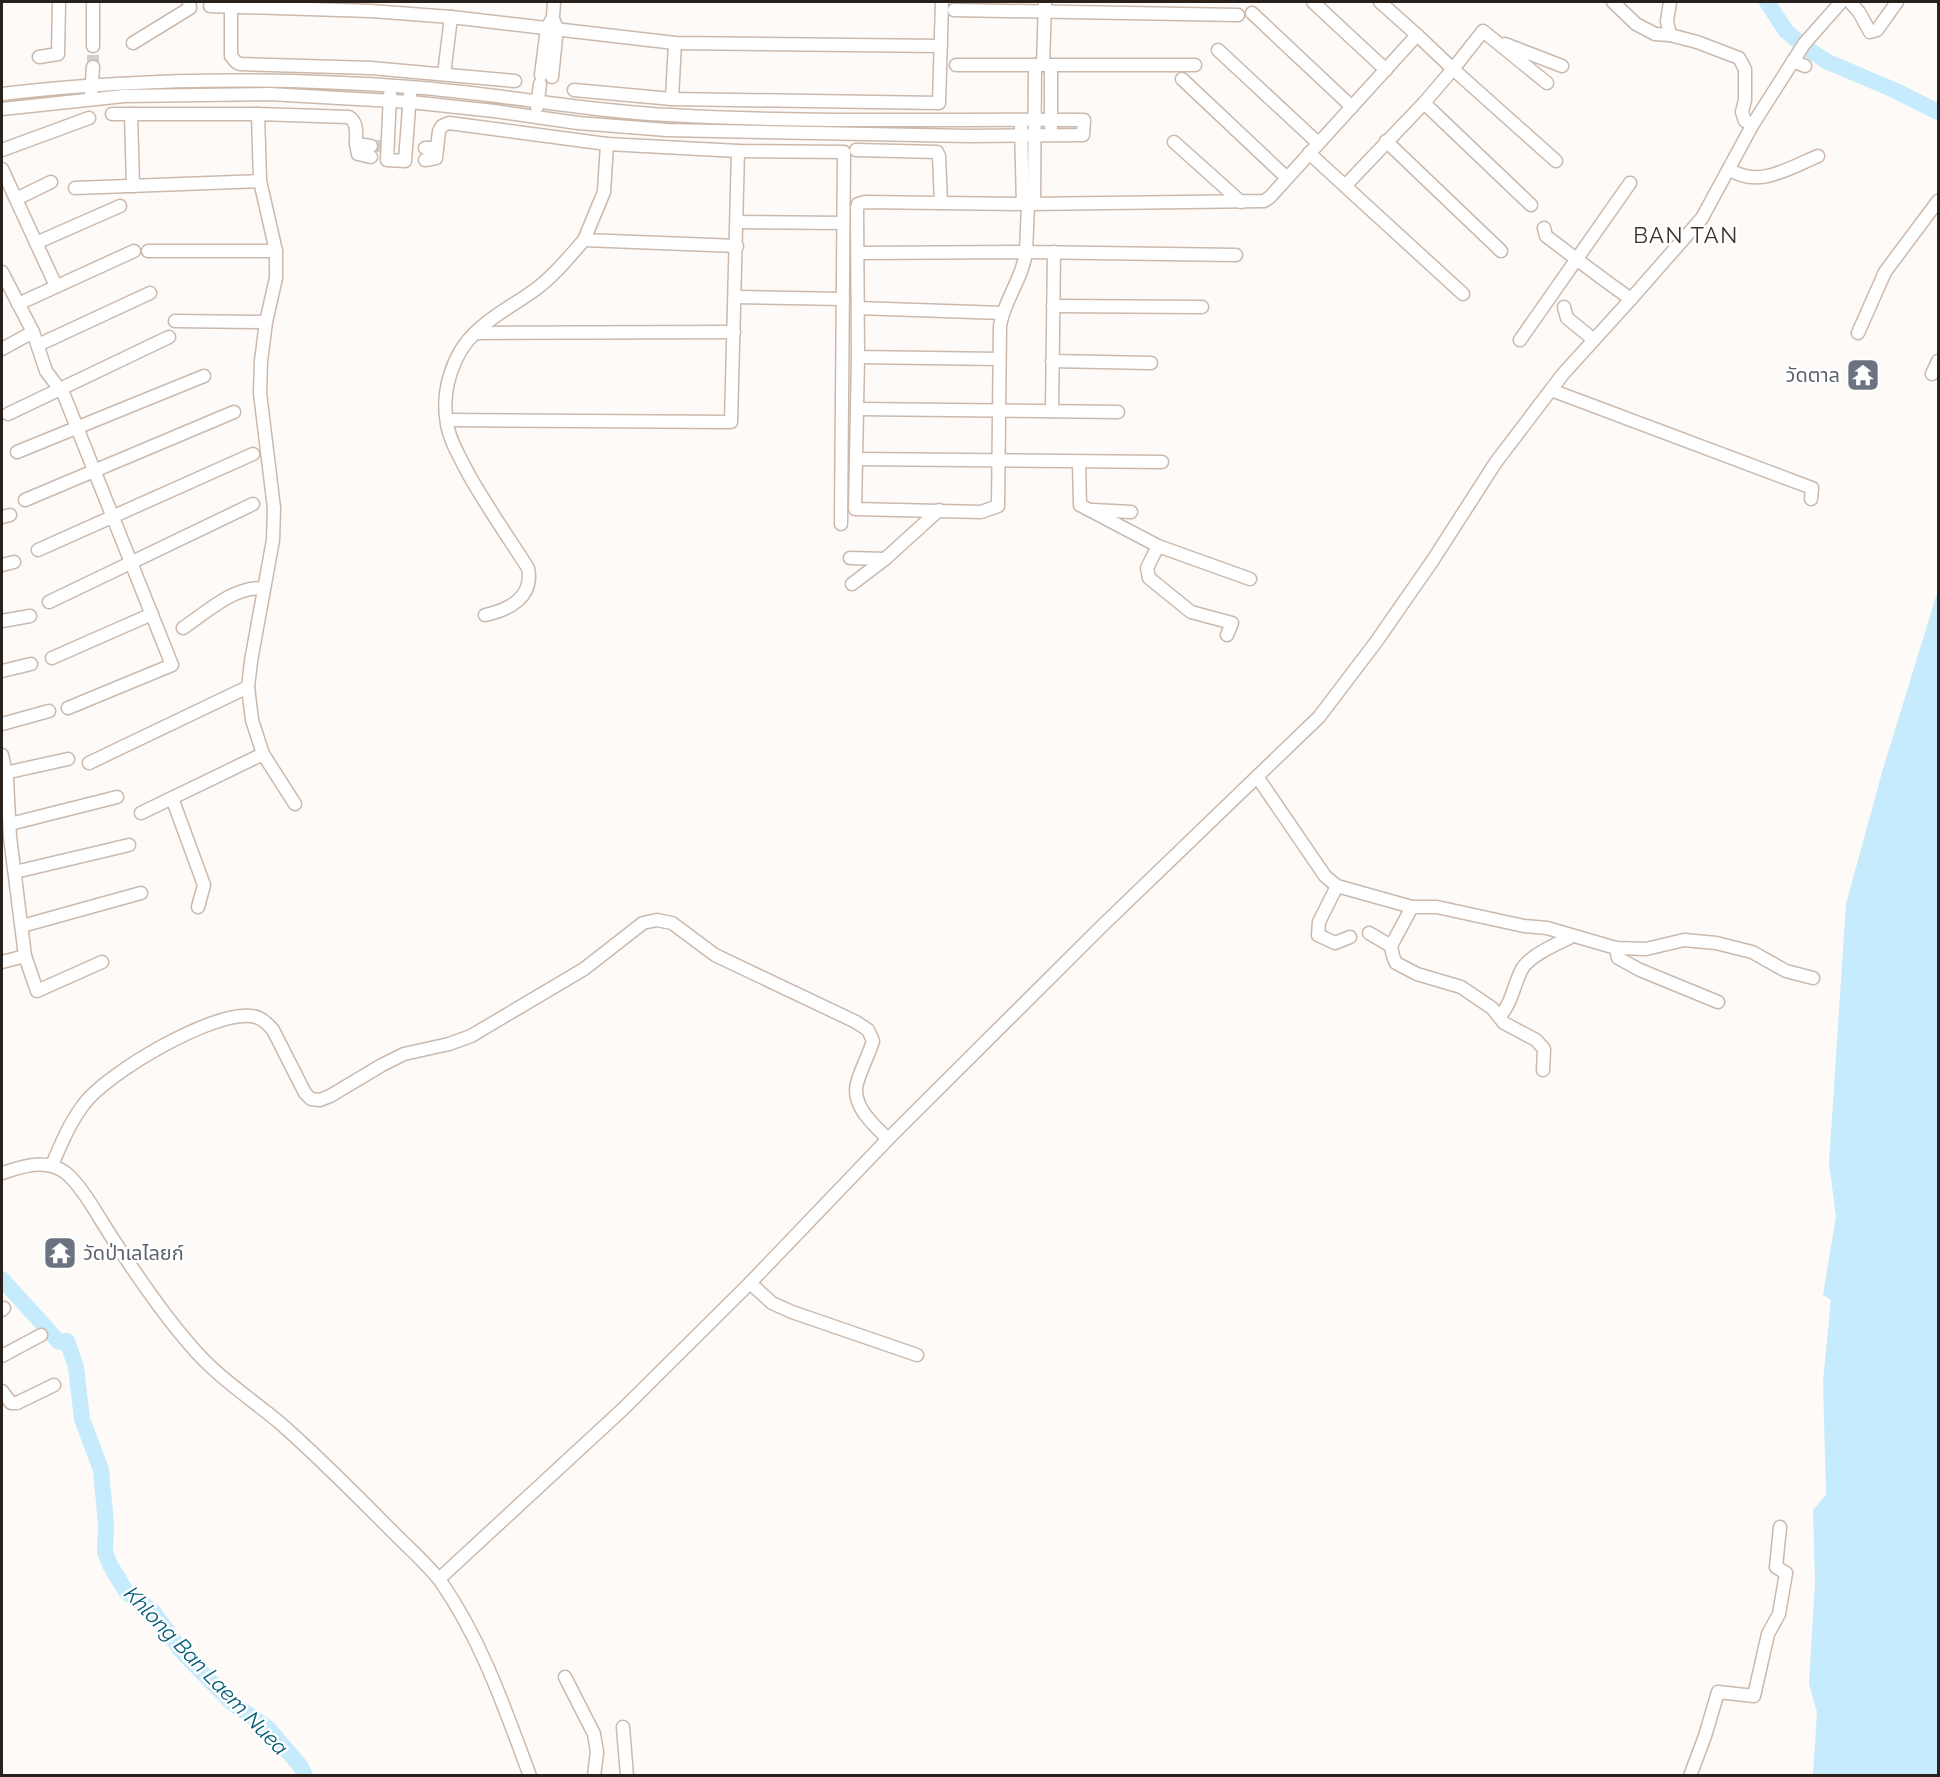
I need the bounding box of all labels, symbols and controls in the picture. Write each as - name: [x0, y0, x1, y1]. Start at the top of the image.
- district label: BAN TAN: [1633, 222, 1739, 248]
- temple icon: วัดตาล: [1845, 357, 1881, 393]
- place label: วัดตาล: [1786, 363, 1840, 387]
- temple icon: วัดป่าเลไลยก์: [42, 1235, 78, 1271]
- place label: วัดป่าเลไลยก์: [83, 1241, 184, 1265]
- water label: Khlong Ban Laem Nuea: [119, 1581, 293, 1760]

